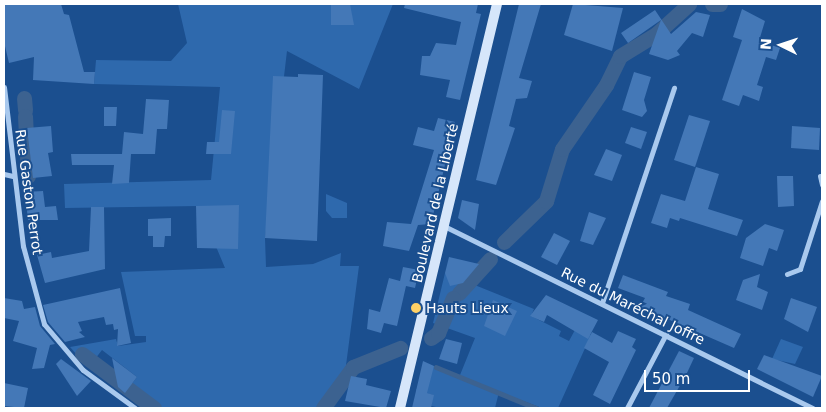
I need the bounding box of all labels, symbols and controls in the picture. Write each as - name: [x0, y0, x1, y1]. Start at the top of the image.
- north arrow: [756, 20, 806, 70]
- text: N: [758, 38, 774, 50]
- street label: Boulevard de la Liberté: [408, 122, 462, 284]
- street label: Rue Gaston Perrot: [12, 128, 46, 256]
- street label: Rue du Maréchal Joffre: [558, 264, 708, 348]
- place label: Hauts Lieux: [426, 300, 509, 316]
- marker: Hauts Lieux: [410, 302, 422, 314]
- scale bar: [646, 360, 752, 392]
- text: 50 m: [652, 370, 690, 388]

